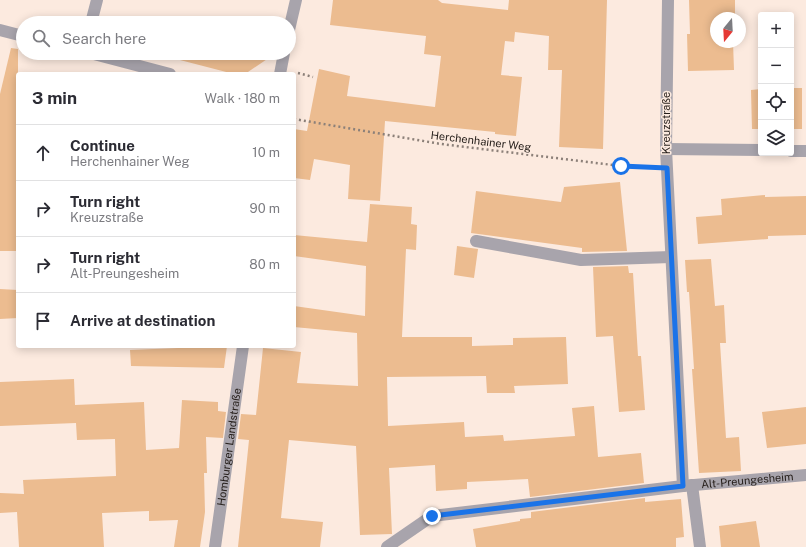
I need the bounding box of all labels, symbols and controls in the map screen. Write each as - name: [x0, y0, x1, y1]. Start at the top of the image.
- north arrow: [710, 12, 746, 48]
- map controls: [758, 12, 794, 156]
- button: +: [758, 12, 794, 48]
- search box: [16, 16, 296, 60]
- icon: search: [30, 27, 52, 49]
- text: Search here: [62, 30, 146, 47]
- button: −: [758, 48, 794, 84]
- button: locate: [758, 84, 794, 120]
- text: 3 min: [32, 88, 77, 108]
- text: Walk · 180 m: [205, 91, 280, 106]
- street label: Kreuzstraße: [660, 92, 672, 154]
- button: layers: [758, 120, 794, 156]
- street label: Herchenhainer Weg: [430, 129, 532, 153]
- text: Continue: [70, 137, 135, 154]
- icon: ahead: [32, 142, 54, 164]
- text: 10 m: [252, 145, 280, 160]
- text: Herchenhainer Weg: [70, 154, 190, 169]
- route start: [612, 157, 630, 175]
- text: Turn right: [70, 193, 140, 210]
- icon: right: [32, 198, 54, 220]
- text: 90 m: [250, 201, 280, 216]
- text: Kreuzstraße: [70, 210, 144, 225]
- text: Turn right: [70, 249, 140, 266]
- icon: right: [32, 254, 54, 276]
- text: 80 m: [249, 257, 280, 272]
- text: Alt-Preungesheim: [70, 266, 179, 281]
- icon: arrive: [32, 310, 54, 332]
- text: Arrive at destination: [70, 312, 215, 329]
- street label: Homburger Landstraße: [215, 387, 243, 507]
- street label: Alt-Preungesheim: [701, 470, 794, 490]
- route end: [423, 507, 441, 525]

